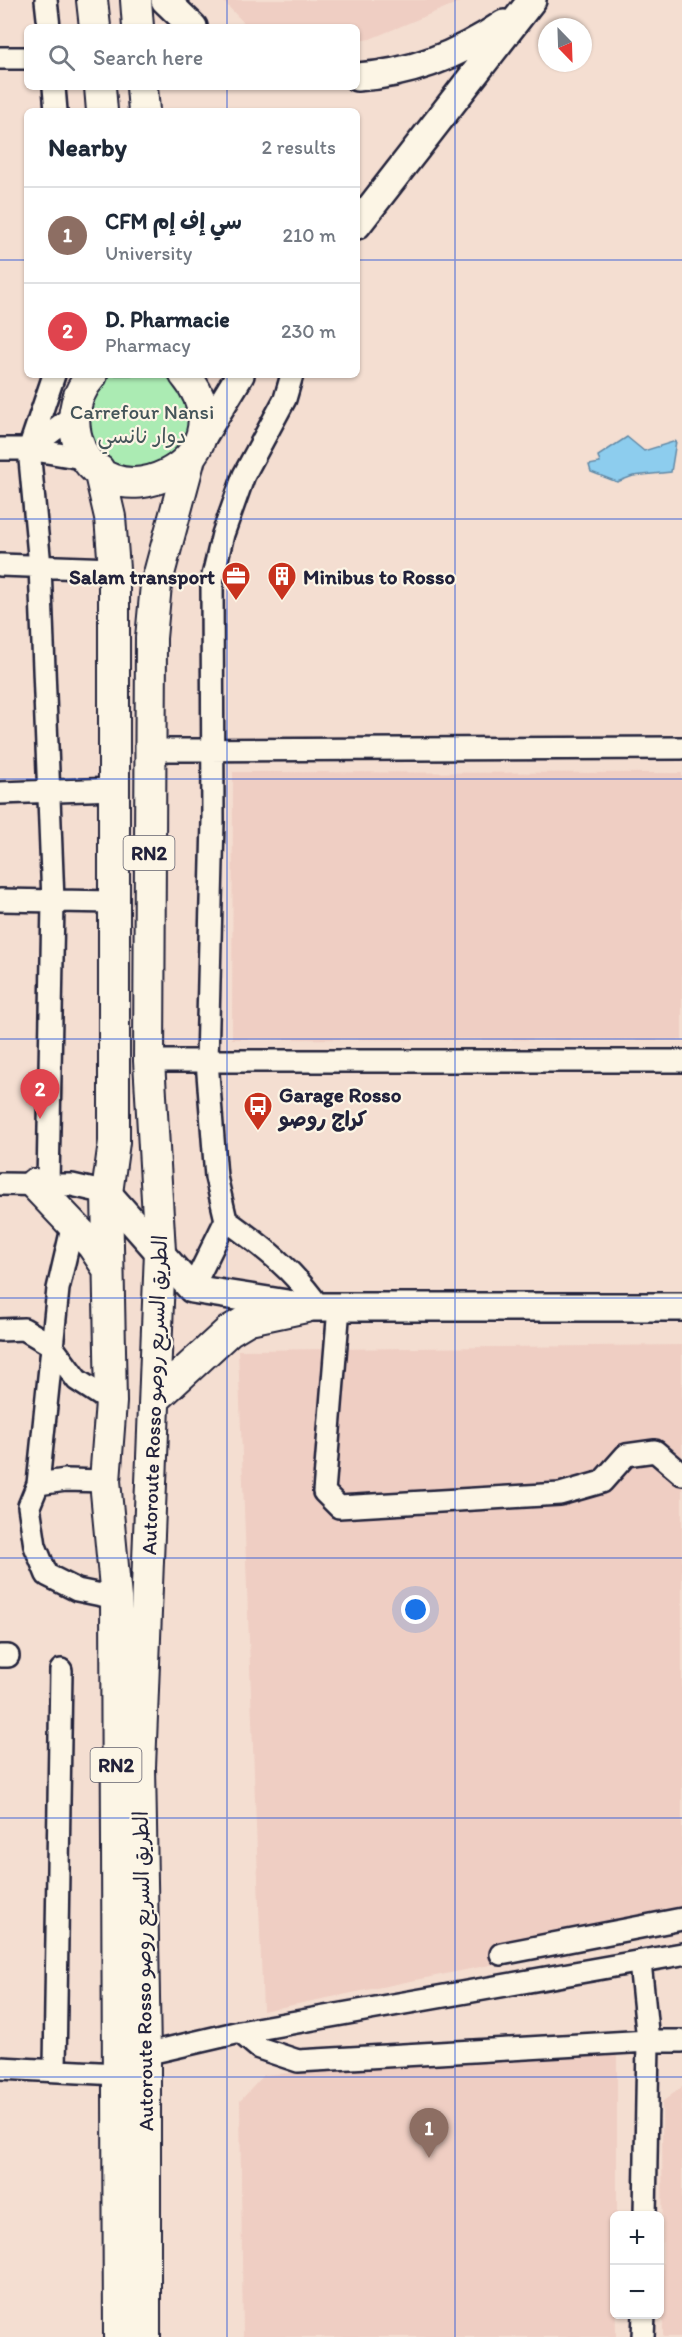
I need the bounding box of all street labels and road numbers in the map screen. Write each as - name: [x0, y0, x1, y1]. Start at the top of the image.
- road number: RN2: [124, 836, 174, 870]
- street label: Autoroute Rosso الطريق السريع روصو: [136, 1235, 175, 1555]
- road number: RN2: [90, 1748, 142, 1782]
- street label: Autoroute Rosso الطريق السريع روصو: [128, 1811, 161, 2131]

